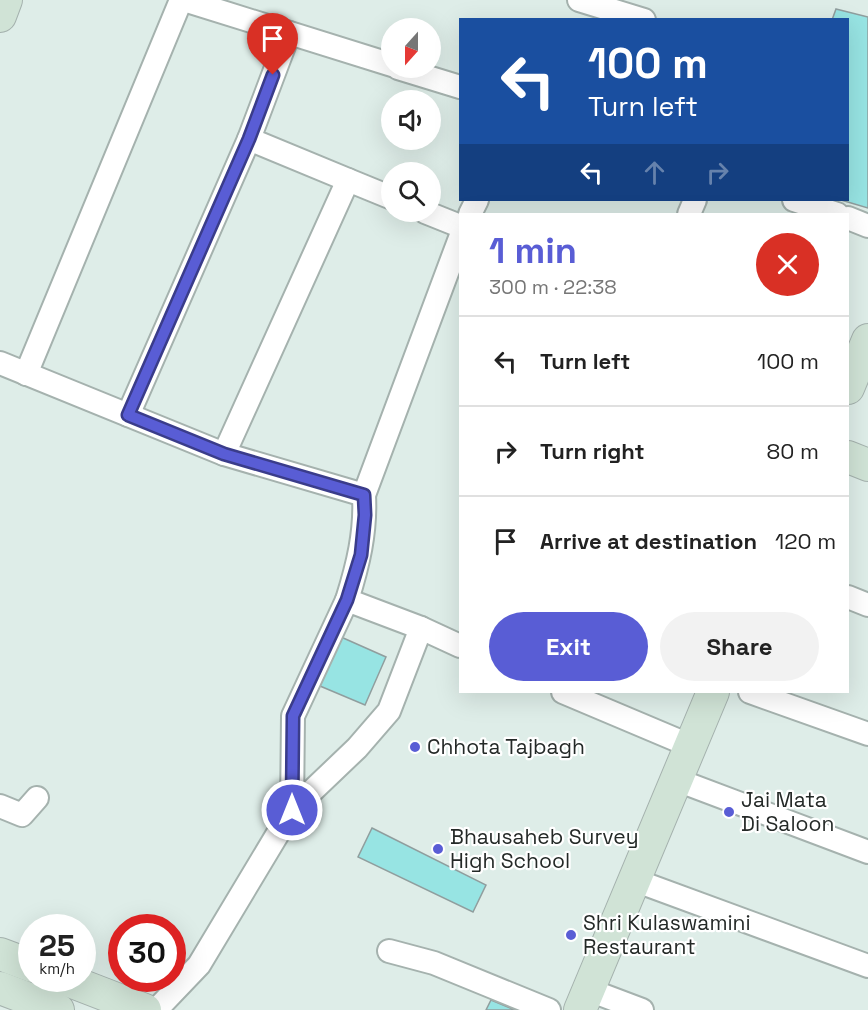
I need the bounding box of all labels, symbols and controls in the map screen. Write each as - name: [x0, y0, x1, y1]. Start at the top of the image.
- pin: [247, 13, 298, 75]
- north arrow: [381, 18, 441, 78]
- map controls: [381, 18, 441, 222]
- icon: arrive: [256, 22, 289, 55]
- text: 100 m: [588, 37, 708, 90]
- icon: left: [489, 42, 567, 120]
- text: Turn left: [588, 89, 698, 124]
- button: sound: [381, 90, 441, 150]
- icon: left: [575, 156, 608, 189]
- icon: ahead: [638, 156, 671, 189]
- icon: right: [701, 156, 734, 189]
- button: search: [381, 162, 441, 222]
- text: 1 min: [489, 228, 577, 274]
- button: close: [756, 233, 819, 296]
- text: 300 m · 22:38: [489, 274, 617, 300]
- icon: left: [489, 345, 522, 378]
- text: Turn left: [540, 347, 630, 375]
- text: 100 m: [757, 347, 819, 375]
- icon: right: [489, 435, 522, 468]
- text: Turn right: [540, 437, 645, 465]
- text: 80 m: [767, 437, 819, 465]
- icon: arrive: [489, 525, 522, 558]
- text: Arrive at destination: [540, 527, 757, 555]
- text: 120 m: [775, 527, 836, 555]
- button: Exit: [489, 612, 648, 681]
- button: Share: [660, 612, 819, 681]
- place label: Chhota Tajbagh: [427, 733, 585, 760]
- marker: Chhota Tajbagh: [408, 740, 422, 754]
- position arrow: [260, 778, 324, 842]
- place label: Jai Mata Di Saloon: [741, 786, 834, 837]
- marker: Jai Mata Di Saloon: [722, 805, 736, 819]
- place label: Bhausaheb Survey High School: [450, 823, 639, 874]
- marker: Bhausaheb Survey High School: [431, 842, 445, 856]
- place label: Shri Kulaswamini Restaurant: [583, 909, 751, 960]
- speed limit sign: 30: [108, 914, 186, 992]
- text: 25: [39, 926, 75, 965]
- marker: Shri Kulaswamini Restaurant: [564, 928, 578, 942]
- text: km/h: [39, 959, 75, 978]

